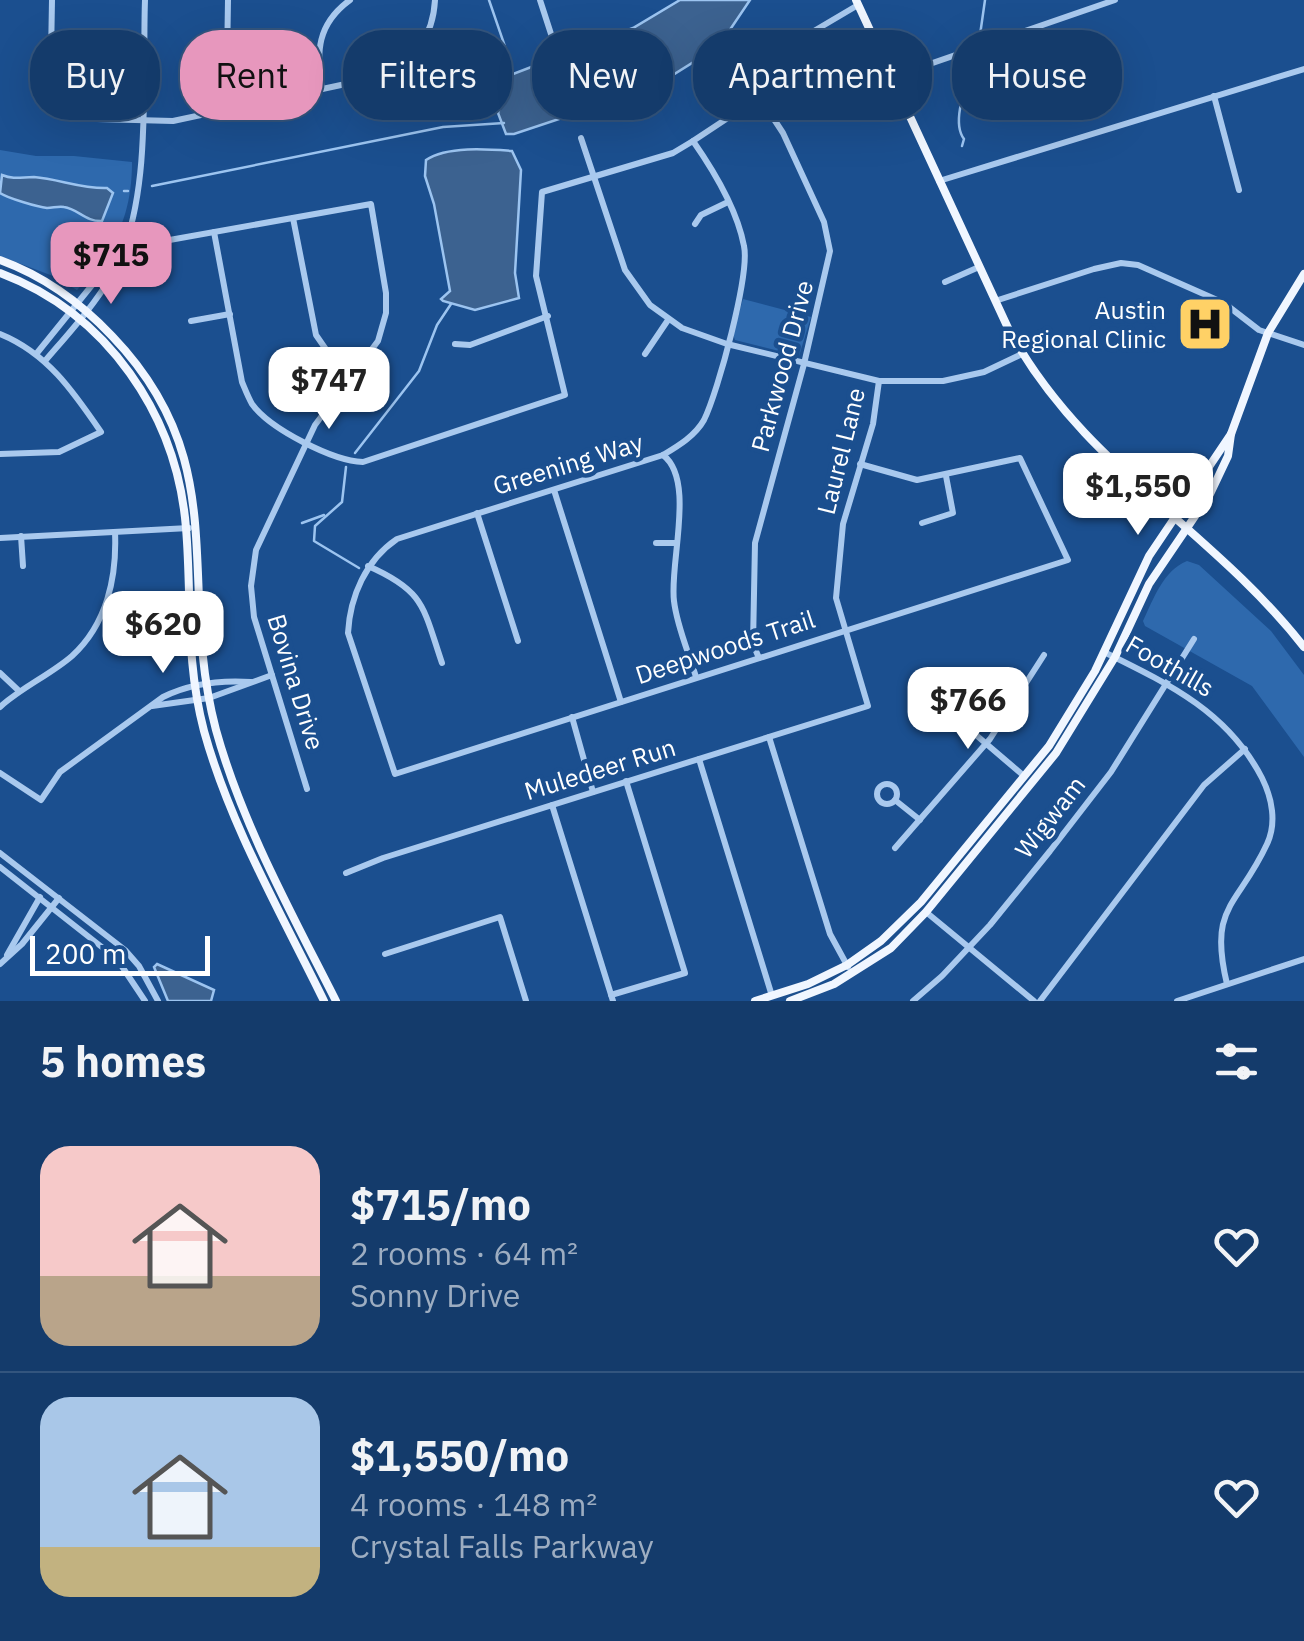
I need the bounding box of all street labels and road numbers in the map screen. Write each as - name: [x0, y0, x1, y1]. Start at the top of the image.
- street label: Parkwood Drive: [743, 277, 820, 455]
- street label: Laurel Lane: [809, 384, 872, 518]
- street label: Greening Way: [489, 425, 647, 502]
- street label: Deepwoods Trail: [631, 602, 819, 691]
- street label: Bovina Drive: [260, 610, 333, 754]
- street label: Foothills: [1120, 627, 1220, 704]
- street label: Muledeer Run: [520, 730, 679, 807]
- street label: Wigwam: [1007, 769, 1092, 865]

